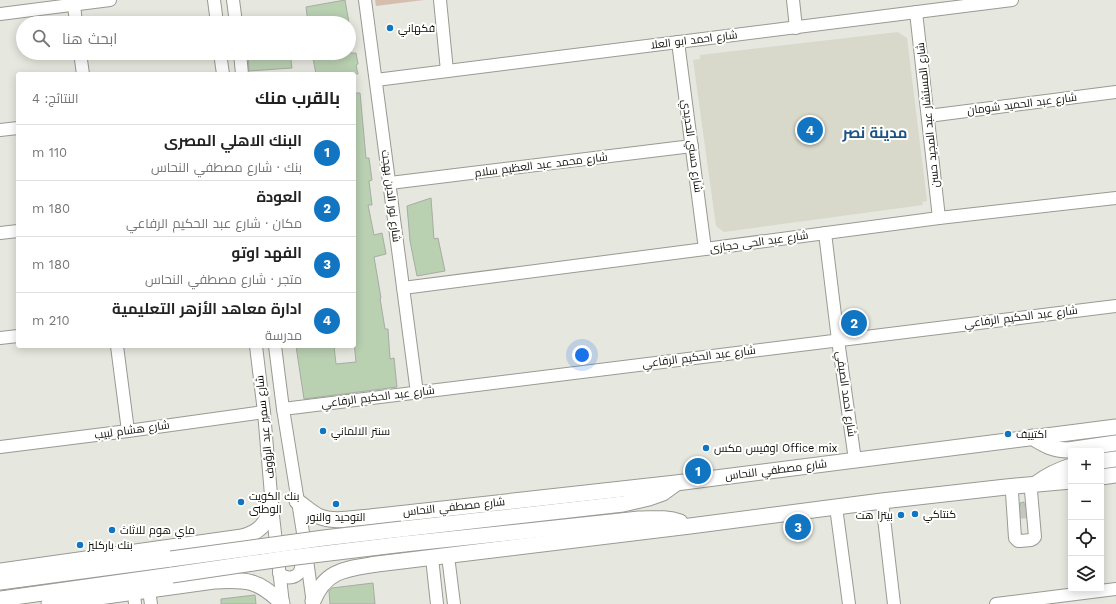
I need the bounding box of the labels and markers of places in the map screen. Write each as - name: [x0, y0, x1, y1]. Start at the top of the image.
- place label: فكهاني: [398, 22, 435, 37]
- marker: فكهاني: [385, 23, 395, 33]
- pin: 4: [797, 115, 823, 145]
- pin: 2: [841, 308, 867, 338]
- place label: سنتر الالماني: [331, 425, 390, 440]
- marker: سنتر الالماني: [318, 426, 328, 436]
- place label: اكتييف: [1016, 428, 1047, 441]
- marker: اكتييف: [1003, 429, 1013, 439]
- place label: اوفيس مكس Office mix: [714, 442, 838, 455]
- marker: اوفيس مكس Office mix: [701, 443, 711, 453]
- pin: 1: [685, 456, 711, 486]
- place label: بنك الكويت الوطنى: [249, 490, 299, 516]
- marker: بنك الكويت الوطنى: [236, 497, 246, 507]
- marker: التوحيد والنور: [331, 499, 341, 509]
- place label: كنتاكي: [923, 508, 956, 523]
- place label: بيتزا هت: [856, 509, 893, 522]
- marker: كنتاكي: [910, 509, 920, 519]
- marker: بيتزا هت: [896, 510, 906, 520]
- place label: التوحيد والنور: [305, 511, 366, 524]
- pin: 3: [785, 512, 811, 542]
- place label: ماي هوم للاثاث: [120, 524, 195, 539]
- marker: ماي هوم للاثاث: [107, 525, 117, 535]
- place label: بنك باركليز: [87, 539, 133, 552]
- marker: بنك باركليز: [75, 540, 85, 550]

